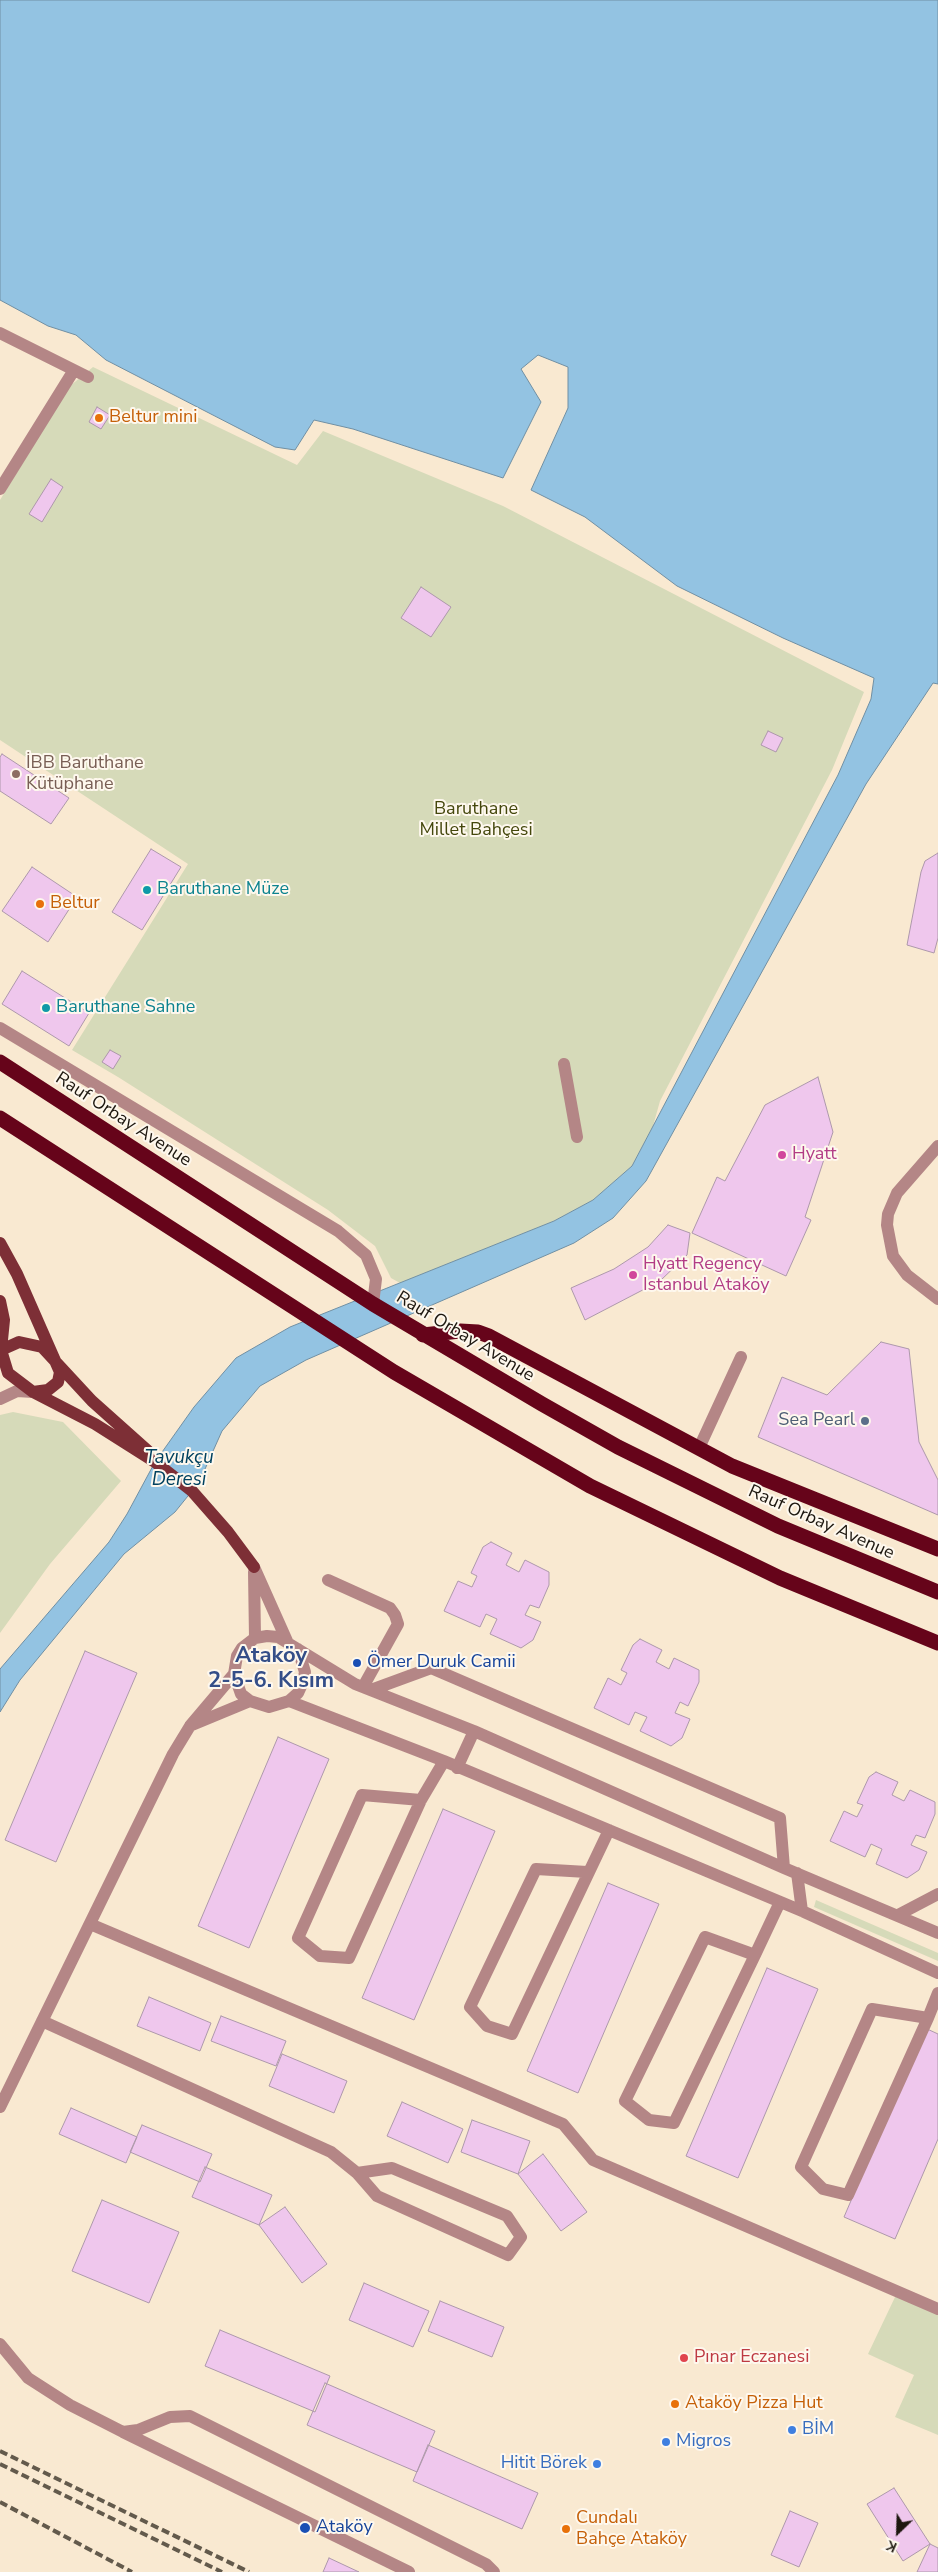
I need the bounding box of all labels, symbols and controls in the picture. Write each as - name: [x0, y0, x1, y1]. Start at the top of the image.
- place label: Beltur mini: [109, 407, 197, 429]
- marker: Beltur mini: [93, 412, 105, 424]
- place label: İBB Baruthane Kütüphane: [26, 753, 144, 796]
- marker: İBB Baruthane Kütüphane: [10, 768, 22, 780]
- park label: Baruthane Millet Bahçesi: [419, 799, 533, 842]
- place label: Baruthane Müze: [157, 879, 289, 901]
- marker: Baruthane Müze: [141, 884, 153, 896]
- place label: Beltur: [50, 893, 100, 915]
- marker: Beltur: [34, 898, 46, 910]
- place label: Baruthane Sahne: [56, 997, 195, 1019]
- marker: Baruthane Sahne: [40, 1002, 52, 1014]
- street label: Rauf Orbay Avenue: [51, 1068, 195, 1172]
- place label: Hyatt: [792, 1144, 837, 1166]
- marker: Hyatt: [776, 1149, 788, 1161]
- place label: Hyatt Regency Istanbul Ataköy: [643, 1254, 769, 1296]
- marker: Hyatt Regency Istanbul Ataköy: [627, 1269, 639, 1281]
- street label: Rauf Orbay Avenue: [392, 1287, 538, 1387]
- place label: Sea Pearl: [778, 1410, 855, 1432]
- marker: Sea Pearl: [859, 1415, 871, 1427]
- water label: Tavukçu Deresi: [144, 1447, 214, 1491]
- street label: Rauf Orbay Avenue: [745, 1481, 897, 1565]
- district label: Ataköy 2-5-6. Kısım: [208, 1644, 334, 1695]
- place label: Ömer Duruk Camii: [367, 1652, 516, 1674]
- marker: Ömer Duruk Camii: [351, 1657, 363, 1669]
- place label: Pınar Eczanesi: [694, 2347, 809, 2369]
- marker: Pınar Eczanesi: [678, 2352, 690, 2364]
- place label: Ataköy Pizza Hut: [685, 2393, 823, 2415]
- marker: Ataköy Pizza Hut: [669, 2398, 681, 2410]
- place label: BİM: [802, 2419, 834, 2441]
- marker: BİM: [786, 2424, 798, 2436]
- place label: Migros: [676, 2431, 731, 2453]
- marker: Migros: [660, 2436, 672, 2448]
- place label: Hitit Börek: [501, 2453, 587, 2475]
- marker: Hitit Börek: [591, 2458, 603, 2470]
- north arrow: [873, 2507, 923, 2557]
- place label: Cundalı Bahçe Ataköy: [576, 2508, 687, 2550]
- place label: Ataköy: [316, 2517, 373, 2539]
- marker: Ataköy: [298, 2521, 312, 2535]
- marker: Cundalı Bahçe Ataköy: [560, 2523, 572, 2535]
- text: K: [884, 2536, 900, 2557]

